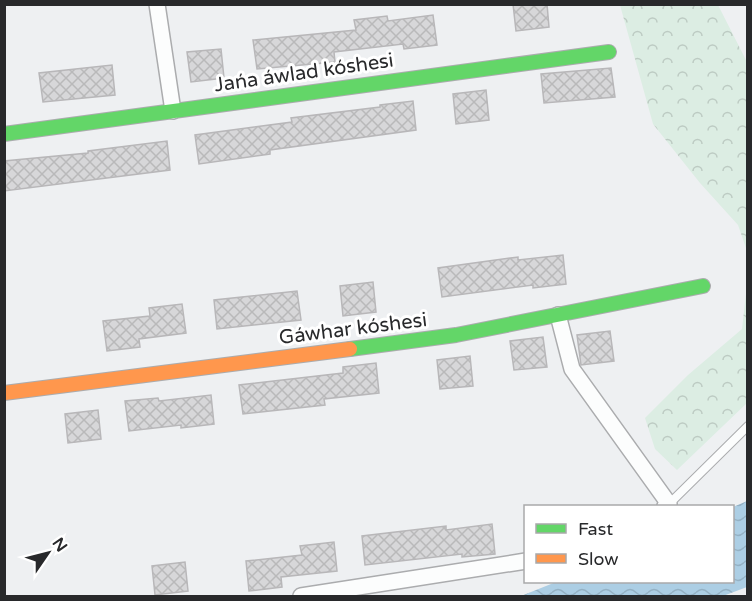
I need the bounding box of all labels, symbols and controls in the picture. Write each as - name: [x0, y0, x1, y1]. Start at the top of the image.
- street label: Jańa áwlad kóshesi: [213, 49, 395, 97]
- street label: Gáwhar kóshesi: [278, 308, 428, 350]
- legend: [524, 505, 734, 583]
- text: Fast: [578, 518, 613, 540]
- north arrow: [18, 523, 78, 583]
- text: N: [48, 534, 71, 556]
- text: Slow: [578, 548, 619, 570]

